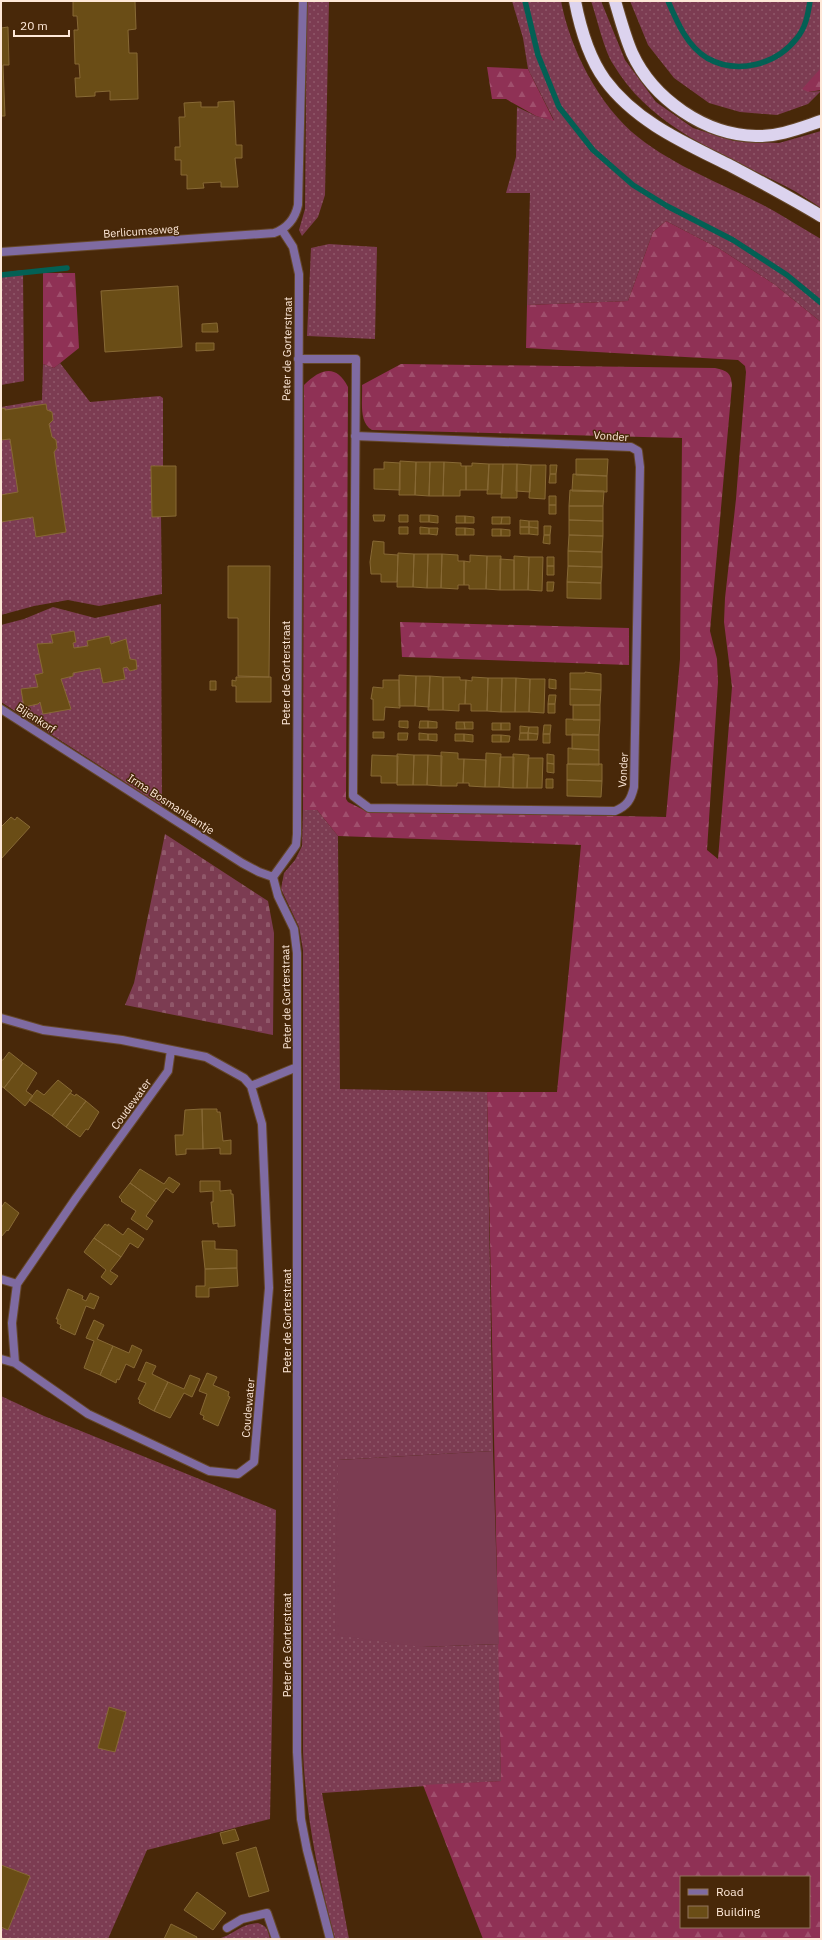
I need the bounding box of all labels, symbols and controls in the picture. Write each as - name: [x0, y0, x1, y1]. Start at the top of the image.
- scale bar: [14, 12, 69, 38]
- text: 20 m: [20, 18, 48, 33]
- street label: Berlicumseweg: [103, 221, 180, 241]
- street label: Peter de Gorterstraat: [279, 296, 295, 401]
- street label: Vonder: [593, 428, 629, 444]
- street label: Peter de Gorterstraat: [279, 621, 293, 725]
- street label: Bijenkorf: [14, 700, 59, 736]
- street label: Vonder: [615, 752, 631, 788]
- street label: Irma Bosmanlaantje: [125, 771, 217, 837]
- street label: Peter de Gorterstraat: [278, 944, 294, 1049]
- street label: Coudewater: [108, 1076, 154, 1132]
- street label: Peter de Gorterstraat: [280, 1269, 294, 1373]
- street label: Coudewater: [238, 1378, 258, 1438]
- street label: Peter de Gorterstraat: [280, 1593, 294, 1697]
- legend: [680, 1876, 810, 1928]
- text: Road: [716, 1884, 744, 1899]
- text: Building: [716, 1904, 761, 1919]

